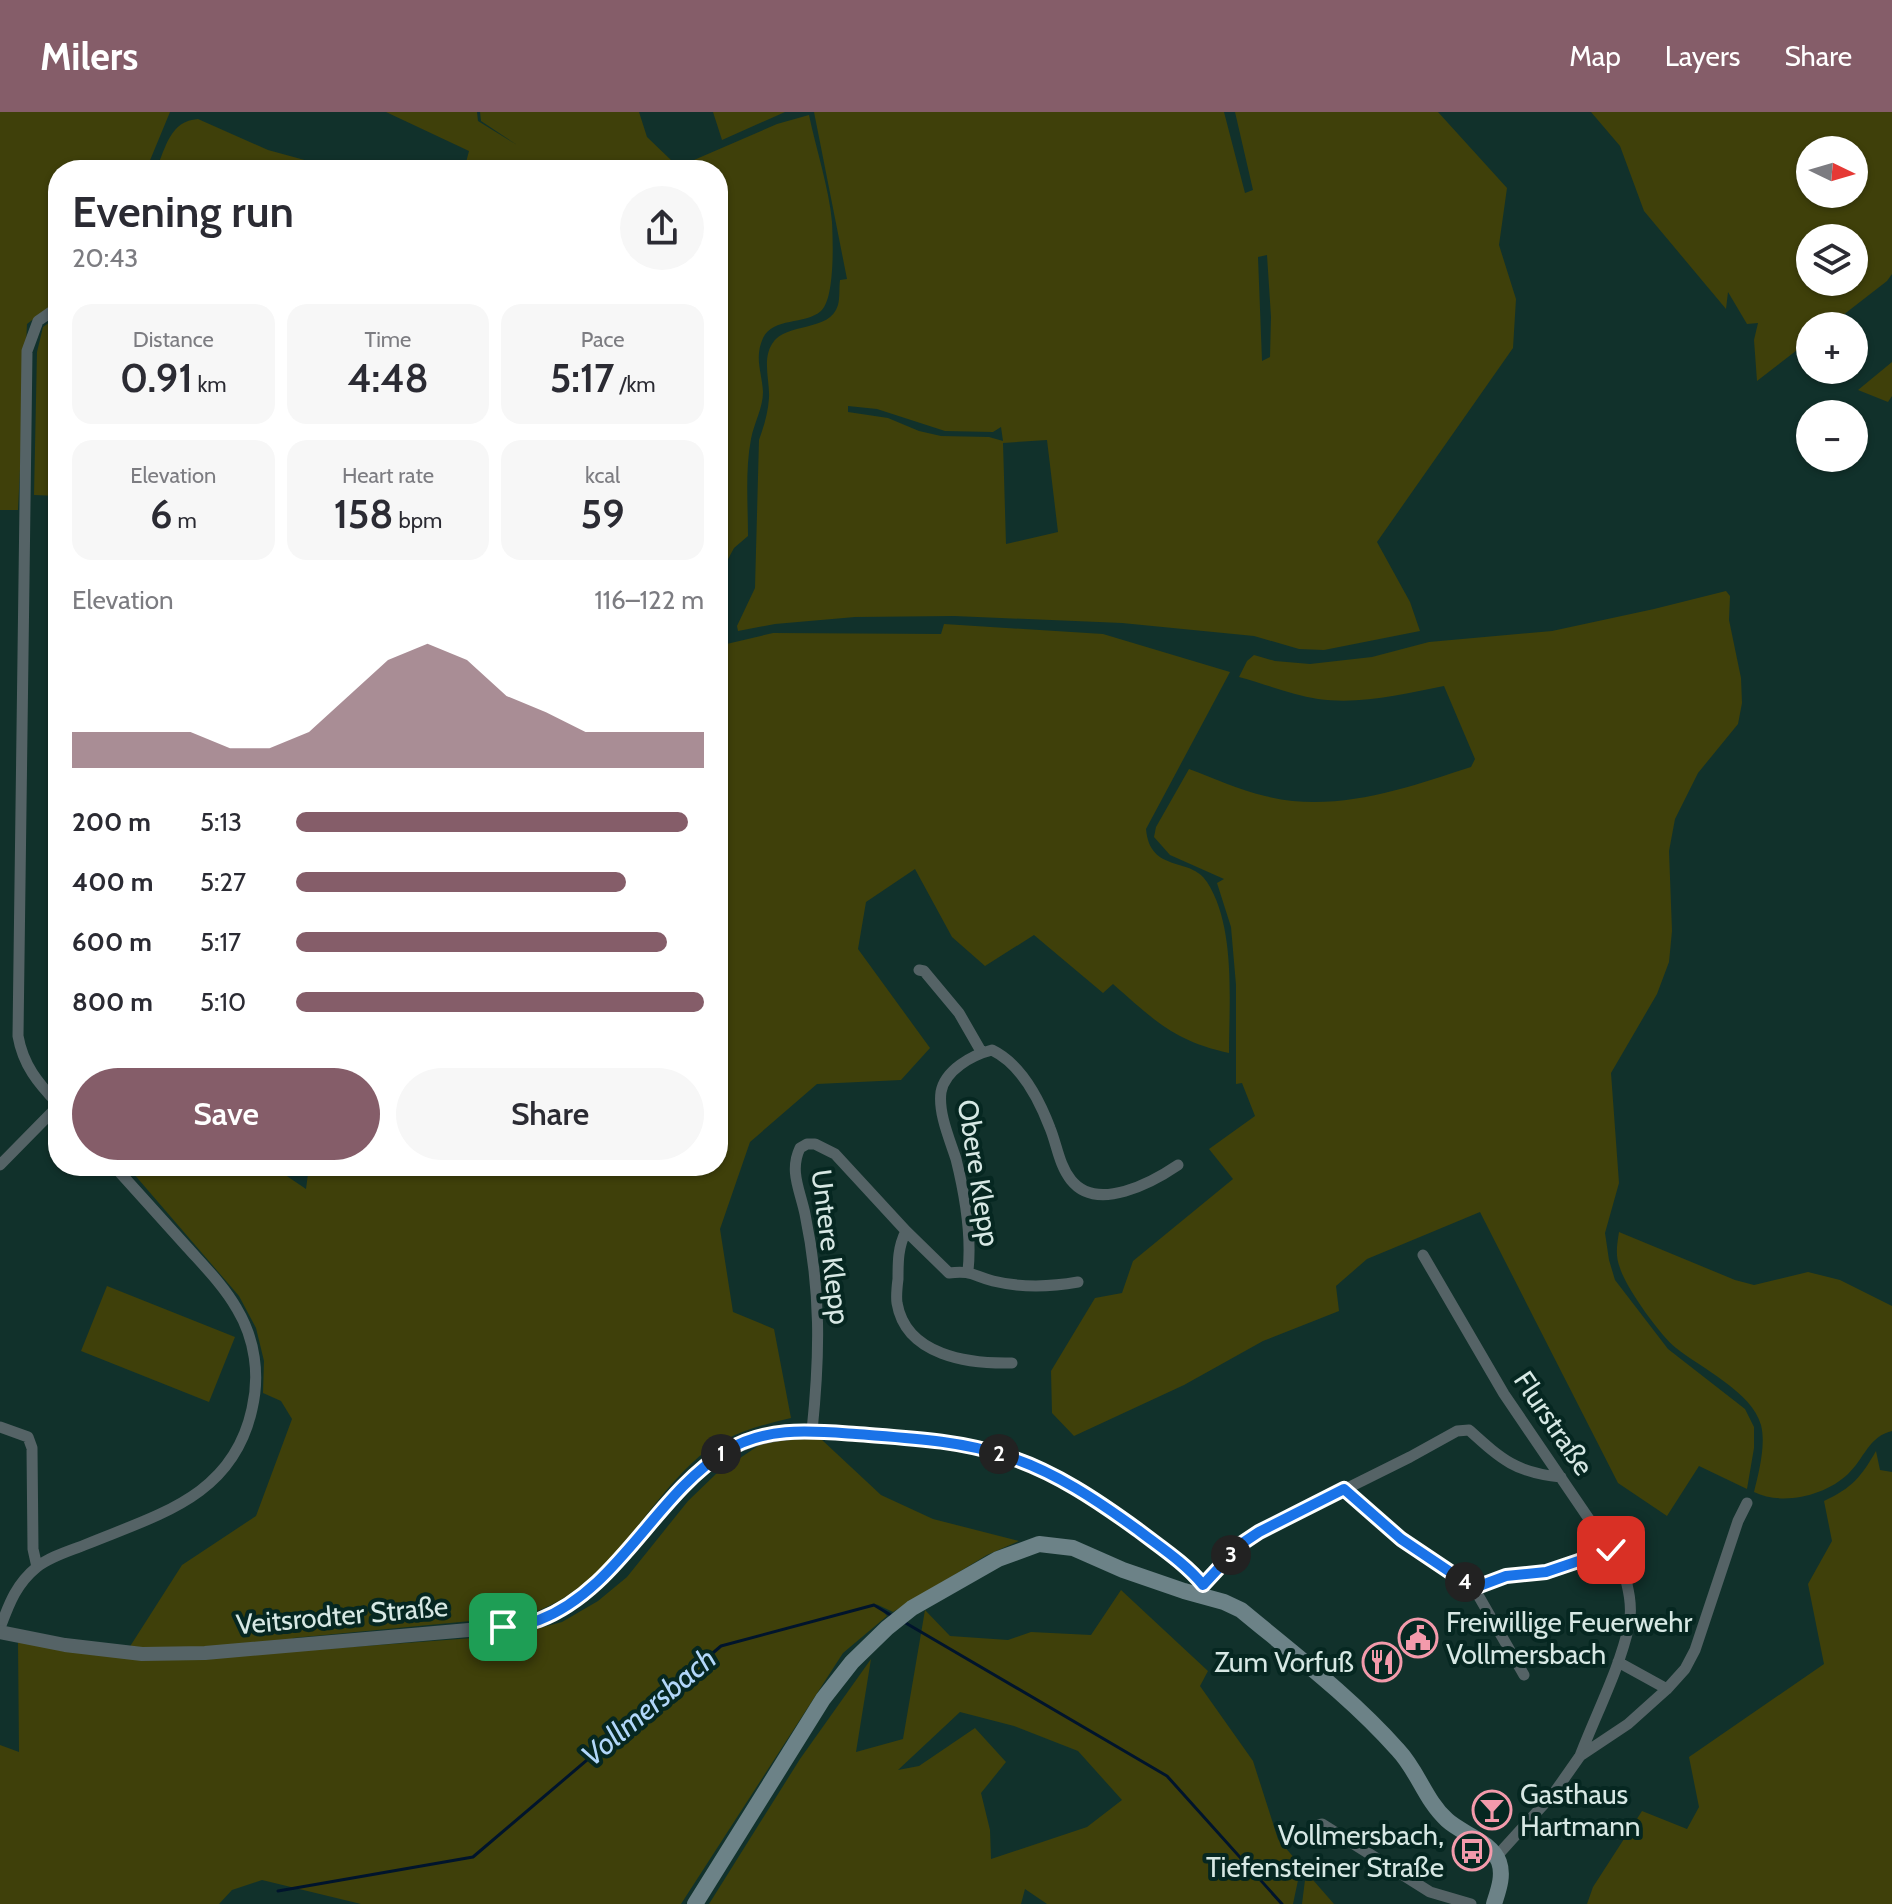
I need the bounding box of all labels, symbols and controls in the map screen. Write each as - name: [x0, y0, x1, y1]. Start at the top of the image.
- text: Milers: [40, 33, 138, 80]
- text: Map: [1569, 39, 1621, 73]
- text: Layers: [1665, 39, 1740, 73]
- text: Share: [1784, 39, 1852, 73]
- north arrow: [1796, 136, 1868, 208]
- map controls: [1796, 136, 1868, 472]
- text: Evening run: [72, 185, 294, 238]
- button: share: [620, 186, 704, 270]
- button: layers: [1796, 224, 1868, 296]
- text: 20:43: [72, 242, 138, 274]
- button: +: [1796, 312, 1868, 384]
- text: Distance: [133, 326, 214, 353]
- text: Time: [365, 326, 411, 353]
- text: Pace: [581, 326, 625, 353]
- text: 0.91: [120, 353, 193, 402]
- text: 4:48: [347, 353, 429, 402]
- text: 5:17: [550, 353, 614, 402]
- text: km: [193, 371, 227, 398]
- text: /km: [614, 371, 656, 398]
- button: −: [1796, 400, 1868, 472]
- text: Elevation: [130, 462, 216, 489]
- text: Heart rate: [342, 462, 434, 489]
- text: kcal: [585, 462, 620, 489]
- text: 6: [150, 489, 172, 538]
- text: 158: [334, 489, 394, 538]
- text: 59: [581, 489, 625, 538]
- text: m: [172, 507, 197, 534]
- text: bpm: [394, 507, 442, 534]
- text: Elevation: [72, 584, 174, 616]
- text: 116–122 m: [594, 584, 704, 616]
- text: 200 m: [72, 806, 151, 838]
- text: 5:13: [200, 806, 242, 838]
- text: 400 m: [72, 866, 153, 898]
- text: 5:27: [200, 866, 246, 898]
- text: 600 m: [72, 926, 152, 958]
- text: 5:17: [200, 926, 241, 958]
- text: 800 m: [72, 986, 153, 1018]
- text: 5:10: [200, 986, 246, 1018]
- button: Save: [72, 1068, 380, 1160]
- button: Share: [396, 1068, 704, 1160]
- street label: Obere Klepp: [951, 1097, 1007, 1249]
- street label: Untere Klepp: [805, 1168, 857, 1326]
- street label: Flurstraße: [1507, 1364, 1601, 1482]
- pin: 1: [701, 1434, 741, 1474]
- pin: 2: [979, 1434, 1019, 1474]
- text: 1: [717, 1440, 725, 1467]
- text: 2: [993, 1440, 1005, 1467]
- pin: [1577, 1516, 1645, 1584]
- icon: check: [1589, 1528, 1633, 1572]
- pin: 3: [1211, 1535, 1251, 1575]
- text: 3: [1225, 1541, 1237, 1568]
- pin: 4: [1445, 1562, 1485, 1602]
- text: 4: [1458, 1568, 1472, 1595]
- street label: Veitsrodter Straße: [235, 1589, 449, 1641]
- pin: [469, 1593, 537, 1661]
- icon: arrive: [481, 1605, 525, 1649]
- place label: Freiwillige Feuerwehr Vollmersbach: [1446, 1605, 1692, 1671]
- public building icon: Freiwillige Feuerwehr Vollmersbach: [1397, 1617, 1439, 1659]
- water label: Vollmersbach: [574, 1640, 723, 1774]
- restaurant icon: Zum Vorfuß: [1361, 1641, 1403, 1683]
- place label: Zum Vorfuß: [1214, 1645, 1354, 1679]
- place label: Gasthaus Hartmann: [1520, 1777, 1641, 1843]
- bar icon: Gasthaus Hartmann: [1471, 1789, 1513, 1831]
- place label: Vollmersbach, Tiefensteiner Straße: [1206, 1818, 1444, 1884]
- bus stop icon: Vollmersbach, Tiefensteiner Straße: [1451, 1830, 1493, 1872]

